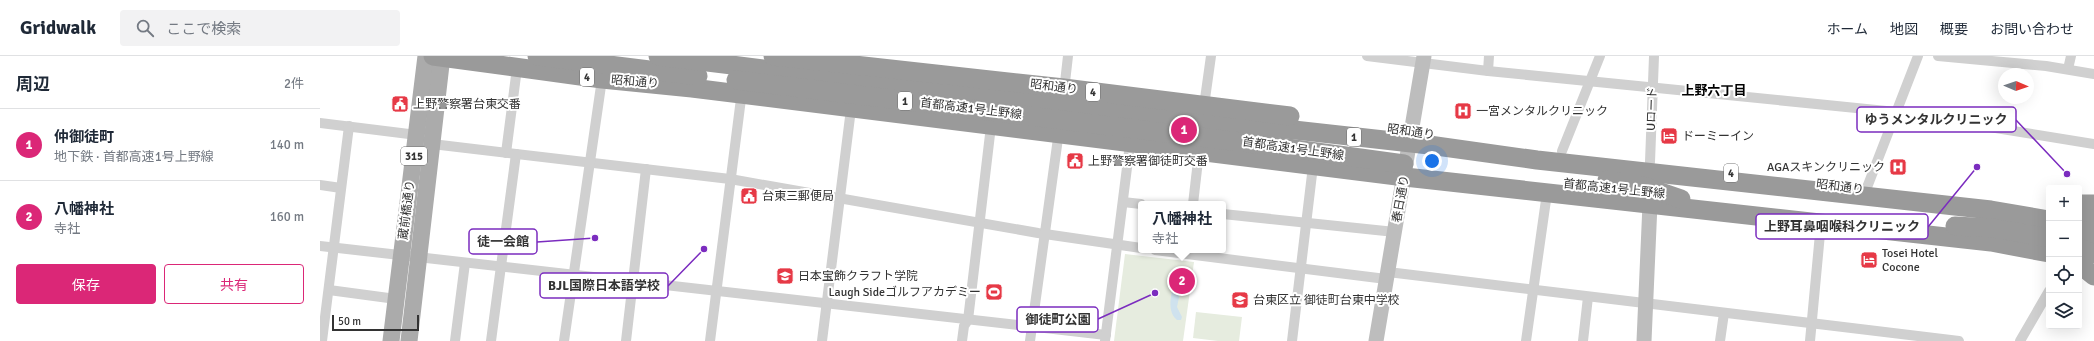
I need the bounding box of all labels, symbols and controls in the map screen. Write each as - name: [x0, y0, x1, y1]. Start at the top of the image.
- search box: [120, 10, 400, 46]
- text: Gridwalk: [20, 16, 96, 40]
- icon: search: [134, 17, 156, 39]
- text: ここで検索: [166, 20, 241, 38]
- text: ホーム: [1826, 21, 1868, 38]
- text: 地図: [1890, 21, 1918, 38]
- text: 概要: [1940, 21, 1968, 38]
- text: お問い合わせ: [1990, 21, 2074, 38]
- road number: 4: [580, 68, 594, 86]
- north arrow: [1998, 68, 2034, 104]
- street label: 昭和通り: [610, 72, 660, 92]
- text: 周辺: [16, 74, 50, 95]
- text: 2件: [284, 76, 304, 92]
- street label: 昭和通り: [1029, 77, 1079, 97]
- road number: 4: [1086, 83, 1100, 101]
- district label: 上野六丁目: [1681, 83, 1747, 99]
- street label: Uロード: [1644, 87, 1660, 131]
- road number: 1: [898, 92, 912, 110]
- public building icon: 上野警察署台東交番: [390, 94, 410, 114]
- street label: 首都高速1号上野線: [919, 95, 1023, 123]
- place label: 上野警察署台東交番: [413, 97, 521, 112]
- hospital icon: 一宮メンタルクリニック: [1453, 101, 1473, 121]
- place label: 一宮メンタルクリニック: [1476, 104, 1608, 119]
- callout: ゆうメンタルクリニック: [1857, 107, 2016, 132]
- text: ゆうメンタルクリニック: [1864, 112, 2008, 128]
- pin: 1: [1171, 115, 1197, 145]
- street label: 昭和通り: [1386, 121, 1436, 143]
- hotel icon: ドーミーイン: [1659, 126, 1679, 146]
- text: 仲御徒町: [54, 128, 114, 146]
- road number: 1: [1347, 128, 1361, 146]
- place label: ドーミーイン: [1682, 129, 1754, 144]
- street label: 首都高速1号上野線: [1241, 134, 1345, 164]
- text: 1: [25, 137, 33, 153]
- text: 140 m: [270, 137, 304, 153]
- road number: 315: [401, 147, 427, 165]
- text: 地下鉄 · 首都高速1号上野線: [54, 149, 214, 165]
- public building icon: 上野警察署御徒町交番: [1065, 151, 1085, 171]
- your location: [1422, 151, 1442, 171]
- place label: 上野警察署御徒町交番: [1088, 154, 1208, 169]
- hospital icon: AGAスキンクリニック: [1888, 157, 1908, 177]
- place label: AGAスキンクリニック: [1767, 160, 1885, 175]
- road number: 4: [1724, 164, 1738, 182]
- street label: 春日通り: [1389, 174, 1413, 224]
- street label: 首都高速1号上野線: [1562, 176, 1666, 202]
- street label: 昭和通り: [1815, 177, 1865, 197]
- street label: 蔵前橋通り: [396, 179, 418, 241]
- map controls: [2046, 185, 2082, 329]
- button: +: [2046, 185, 2082, 221]
- public building icon: 台東三郵便局: [739, 186, 759, 206]
- place label: 台東三郵便局: [762, 189, 834, 204]
- text: 八幡神社: [54, 200, 114, 218]
- popup: [1138, 201, 1226, 253]
- text: 2: [25, 209, 33, 225]
- text: 160 m: [270, 209, 304, 225]
- text: 八幡神社: [1152, 210, 1212, 228]
- callout: 上野耳鼻咽喉科クリニック: [1756, 214, 1928, 239]
- text: 上野耳鼻咽喉科クリニック: [1764, 219, 1920, 235]
- text: 寺社: [54, 221, 80, 237]
- button: −: [2046, 221, 2082, 257]
- callout: 徒一会館: [469, 229, 537, 254]
- text: 寺社: [1152, 231, 1178, 247]
- text: 徒一会館: [477, 234, 529, 250]
- place label: Tosei Hotel Cocone: [1882, 246, 1939, 275]
- hotel icon: Tosei Hotel Cocone: [1859, 250, 1879, 270]
- button: locate: [2046, 257, 2082, 293]
- button: 保存: [16, 264, 156, 304]
- button: 共有: [164, 264, 304, 304]
- school or university icon: 日本宝飾クラフト学院: [775, 266, 795, 286]
- pin: 2: [1169, 266, 1195, 296]
- place label: 日本宝飾クラフト学院: [798, 269, 918, 284]
- callout: BJL国際日本語学校: [540, 273, 668, 298]
- text: BJL国際日本語学校: [548, 278, 660, 294]
- sports icon: Laugh Sideゴルフアカデミー: [984, 282, 1004, 302]
- place label: Laugh Sideゴルフアカデミー: [828, 285, 981, 300]
- school or university icon: 台東区立 御徒町台東中学校: [1230, 290, 1250, 310]
- place label: 台東区立 御徒町台東中学校: [1253, 293, 1400, 308]
- button: layers: [2046, 293, 2082, 329]
- callout: 御徒町公園: [1017, 307, 1098, 332]
- text: 御徒町公園: [1025, 312, 1091, 328]
- scale bar: [332, 313, 419, 332]
- text: 50 m: [338, 315, 361, 328]

